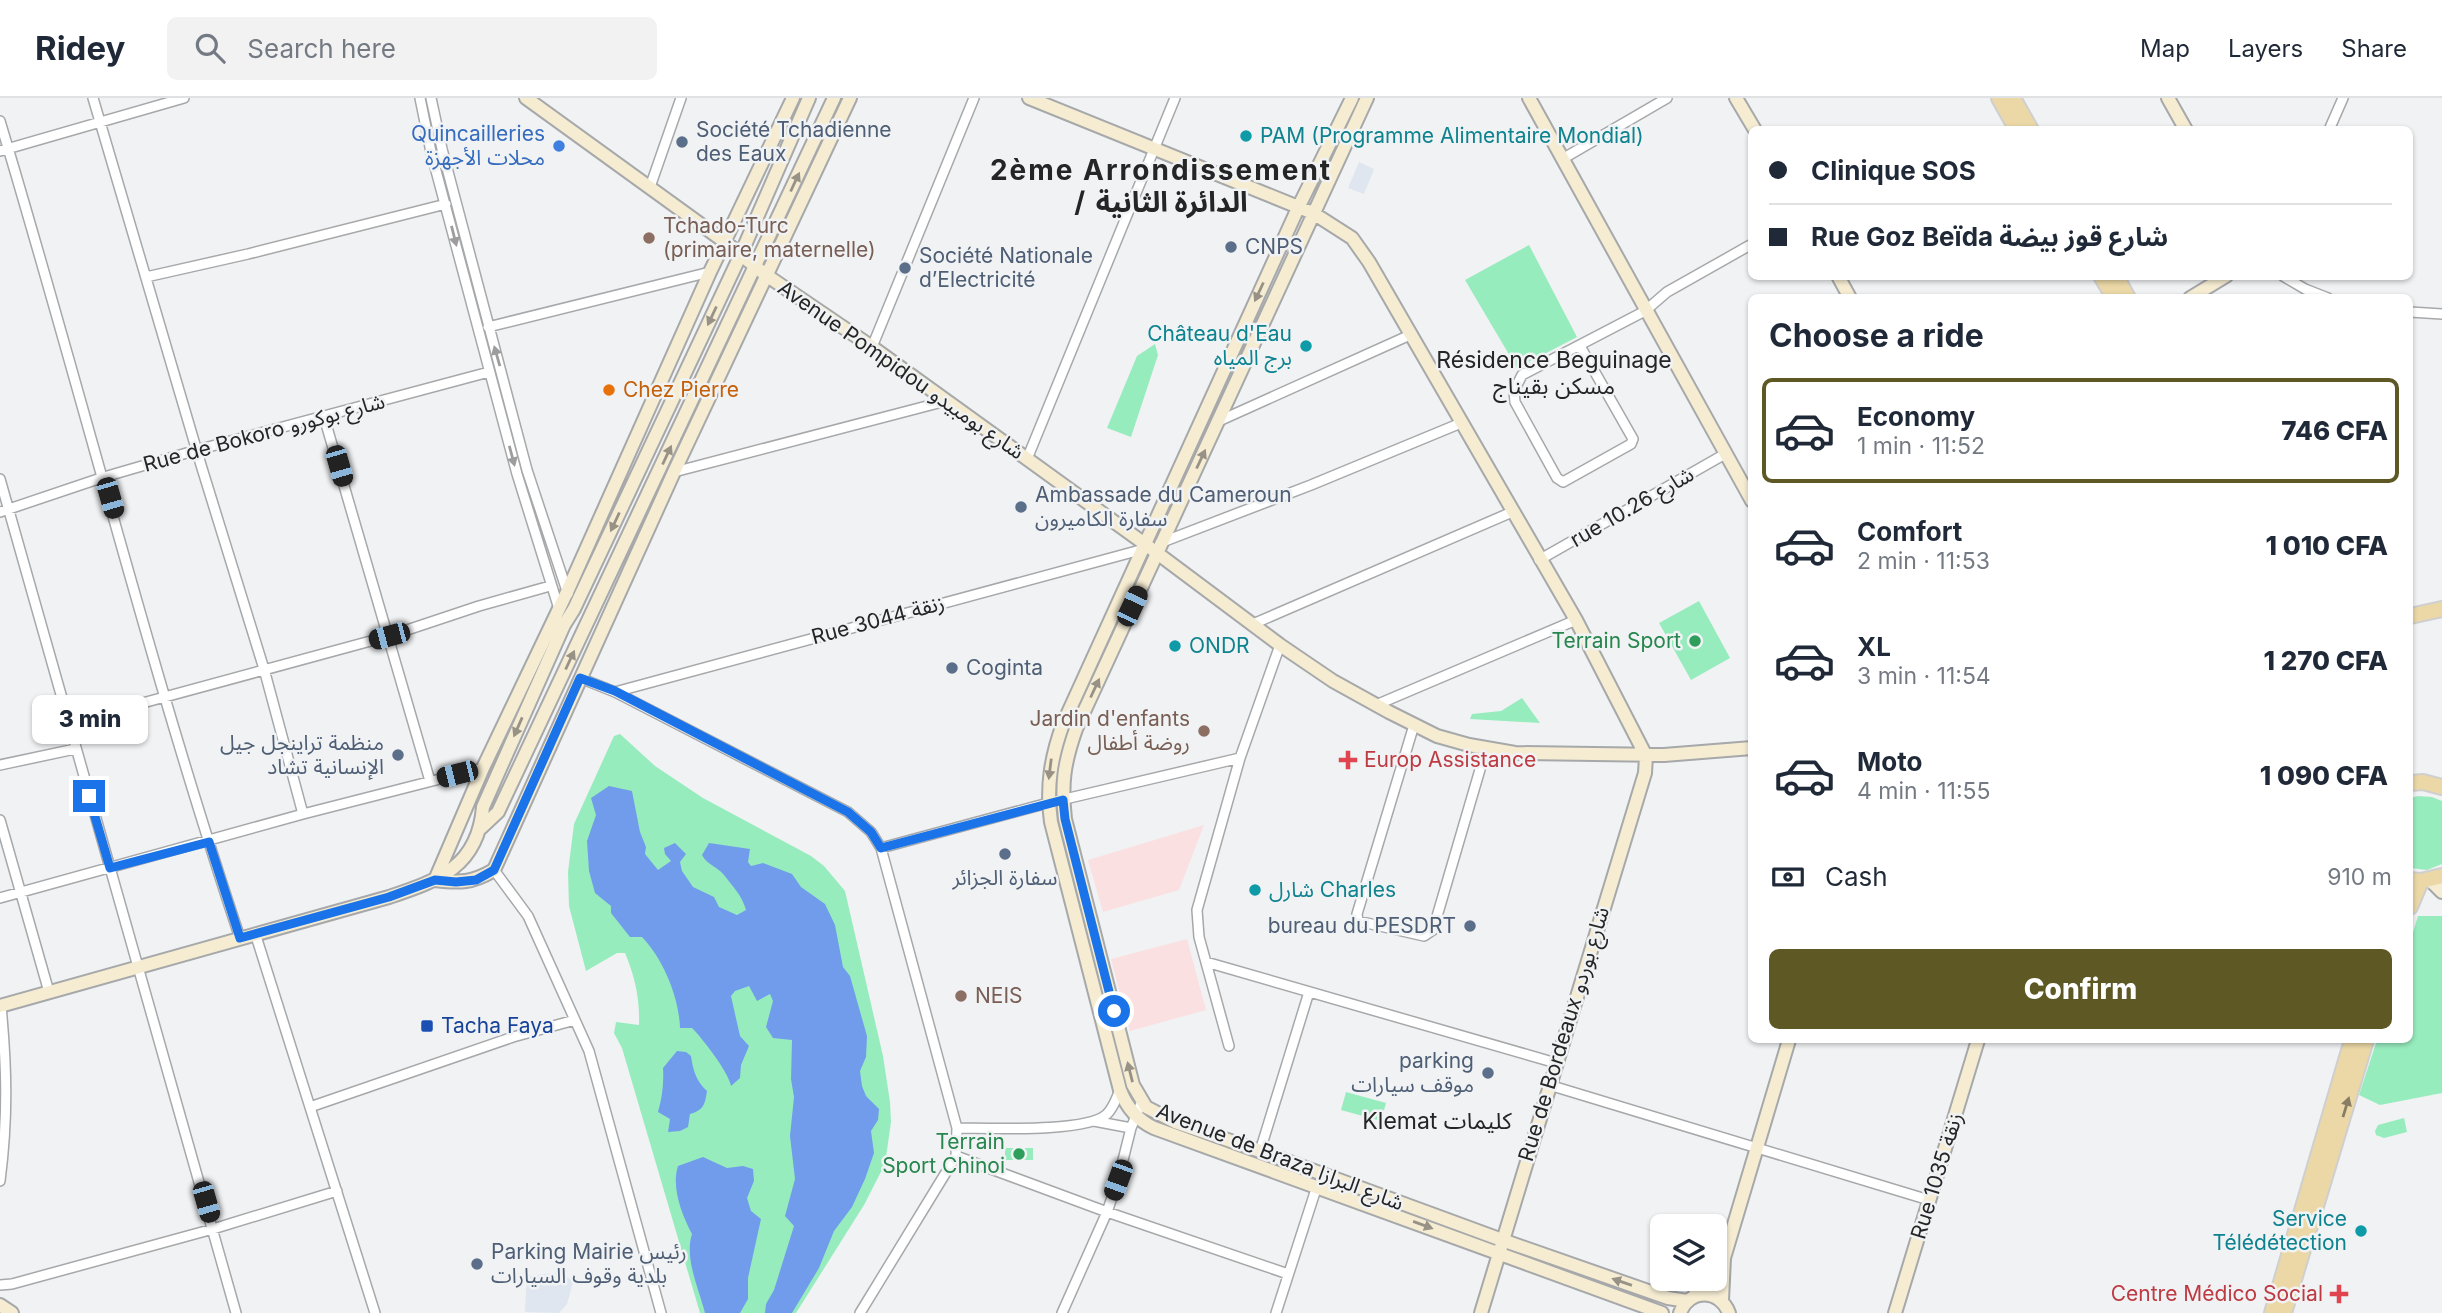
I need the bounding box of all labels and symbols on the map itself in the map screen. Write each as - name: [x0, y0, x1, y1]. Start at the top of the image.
- place label: Société Tchadienne des Eaux: [696, 117, 892, 166]
- place label: Quincailleries محلات الأجهزة: [411, 121, 545, 170]
- place label: PAM (Programme Alimentaire Mondial): [1260, 123, 1644, 148]
- marker: PAM (Programme Alimentaire Mondial): [1238, 128, 1254, 144]
- marker: Société Tchadienne des Eaux: [674, 134, 690, 150]
- marker: Quincailleries محلات الأجهزة: [551, 138, 567, 154]
- district label: 2ème Arrondissement / الدائرة الثانية: [990, 153, 1332, 219]
- one-way arrow: [789, 172, 801, 192]
- place label: Tchado-Turc (primaire, maternelle): [663, 213, 876, 262]
- one-way arrow: [449, 225, 460, 247]
- marker: Tchado-Turc (primaire, maternelle): [641, 230, 657, 246]
- place label: CNPS: [1245, 234, 1303, 259]
- marker: CNPS: [1223, 239, 1239, 255]
- place label: Société Nationale d’Electricité: [919, 243, 1093, 292]
- marker: Société Nationale d’Electricité: [897, 260, 913, 276]
- street label: Avenue Pompidou شارع بومبيدو: [772, 275, 1029, 467]
- one-way arrow: [1253, 282, 1264, 303]
- one-way arrow: [706, 305, 717, 326]
- place label: Château d'Eau برج المياه: [1147, 321, 1292, 373]
- marker: Château d'Eau برج المياه: [1298, 338, 1314, 354]
- one-way arrow: [491, 346, 501, 367]
- district label: Résidence Beguinage مسكن بقيناج: [1436, 346, 1672, 403]
- place label: Chez Pierre: [623, 377, 739, 402]
- marker: Chez Pierre: [601, 382, 617, 398]
- street label: Rue de Bokoro شارع بوكورو: [140, 388, 388, 480]
- car: [324, 443, 355, 489]
- one-way arrow: [662, 444, 673, 465]
- one-way arrow: [507, 445, 517, 466]
- one-way arrow: [1195, 449, 1207, 469]
- street label: rue 10.26 شارع: [1566, 461, 1699, 555]
- car: [95, 475, 126, 521]
- place label: Ambassade du Cameroun سفارة الكاميرون: [1035, 482, 1292, 531]
- marker: Ambassade du Cameroun سفارة الكاميرون: [1013, 499, 1029, 515]
- one-way arrow: [609, 511, 620, 532]
- car: [1114, 583, 1151, 629]
- street label: Rue 3044 زنقة: [809, 590, 947, 649]
- car: [366, 620, 413, 652]
- place label: Terrain Sport: [1551, 628, 1681, 653]
- place label: ONDR: [1189, 633, 1250, 658]
- marker: Terrain Sport: [1687, 633, 1703, 649]
- marker: ONDR: [1167, 638, 1183, 654]
- one-way arrow: [564, 650, 575, 670]
- place label: Coginta: [966, 655, 1043, 680]
- marker: Coginta: [944, 660, 960, 676]
- one-way arrow: [1090, 677, 1101, 698]
- callout: 3 min: [31, 694, 147, 744]
- place label: Jardin d'enfants روضة أطفال: [1030, 706, 1190, 755]
- one-way arrow: [512, 717, 523, 738]
- marker: Jardin d'enfants روضة أطفال: [1196, 723, 1212, 739]
- place label: منظمة تراينجل جيل الإنسانية تشاد: [220, 730, 384, 780]
- marker: منظمة تراينجل جيل الإنسانية تشاد: [390, 747, 406, 763]
- place label: Europ Assistance: [1364, 747, 1536, 772]
- marker: Europ Assistance: [1338, 750, 1358, 770]
- one-way arrow: [1045, 758, 1056, 780]
- car: [435, 759, 480, 789]
- route end: [73, 780, 105, 812]
- marker: سفارة الجزائر: [997, 846, 1013, 862]
- place label: سفارة الجزائر: [952, 865, 1057, 890]
- place label: شارل Charles: [1269, 877, 1396, 902]
- marker: شارل Charles: [1247, 882, 1263, 898]
- street label: Rue de Bordeaux شارع بوردو: [1513, 904, 1617, 1165]
- place label: bureau du PESDRT: [1268, 913, 1456, 938]
- marker: bureau du PESDRT: [1462, 918, 1478, 934]
- place label: NEIS: [975, 983, 1023, 1008]
- marker: NEIS: [953, 988, 969, 1004]
- route start: [1098, 995, 1130, 1027]
- place label: Tacha Faya: [441, 1013, 554, 1038]
- marker: Tacha Faya: [419, 1018, 435, 1034]
- place label: parking موقف سيارات: [1351, 1048, 1474, 1097]
- one-way arrow: [1124, 1061, 1135, 1083]
- marker: parking موقف سيارات: [1480, 1065, 1496, 1081]
- one-way arrow: [2341, 1096, 2351, 1117]
- street label: Avenue de Braza شارع البرازا: [1152, 1098, 1407, 1218]
- district label: Klemat كليمات: [1362, 1107, 1512, 1135]
- street label: Rue 1035 زنقة: [1905, 1110, 1968, 1242]
- place label: Terrain Sport Chinoi: [882, 1129, 1005, 1178]
- marker: Terrain Sport Chinoi: [1011, 1146, 1027, 1162]
- car: [1101, 1157, 1136, 1203]
- car: [191, 1179, 222, 1225]
- place label: Service Télédétection: [2213, 1206, 2347, 1255]
- one-way arrow: [1412, 1220, 1433, 1231]
- marker: Service Télédétection: [2353, 1223, 2369, 1239]
- place label: Parking Mairie رئيس بلدية وقوف السيارات: [491, 1239, 687, 1288]
- marker: Parking Mairie رئيس بلدية وقوف السيارات: [469, 1256, 485, 1272]
- one-way arrow: [1611, 1276, 1632, 1287]
- place label: Centre Médico Social: [2111, 1281, 2323, 1306]
- marker: Centre Médico Social: [2329, 1284, 2349, 1304]

